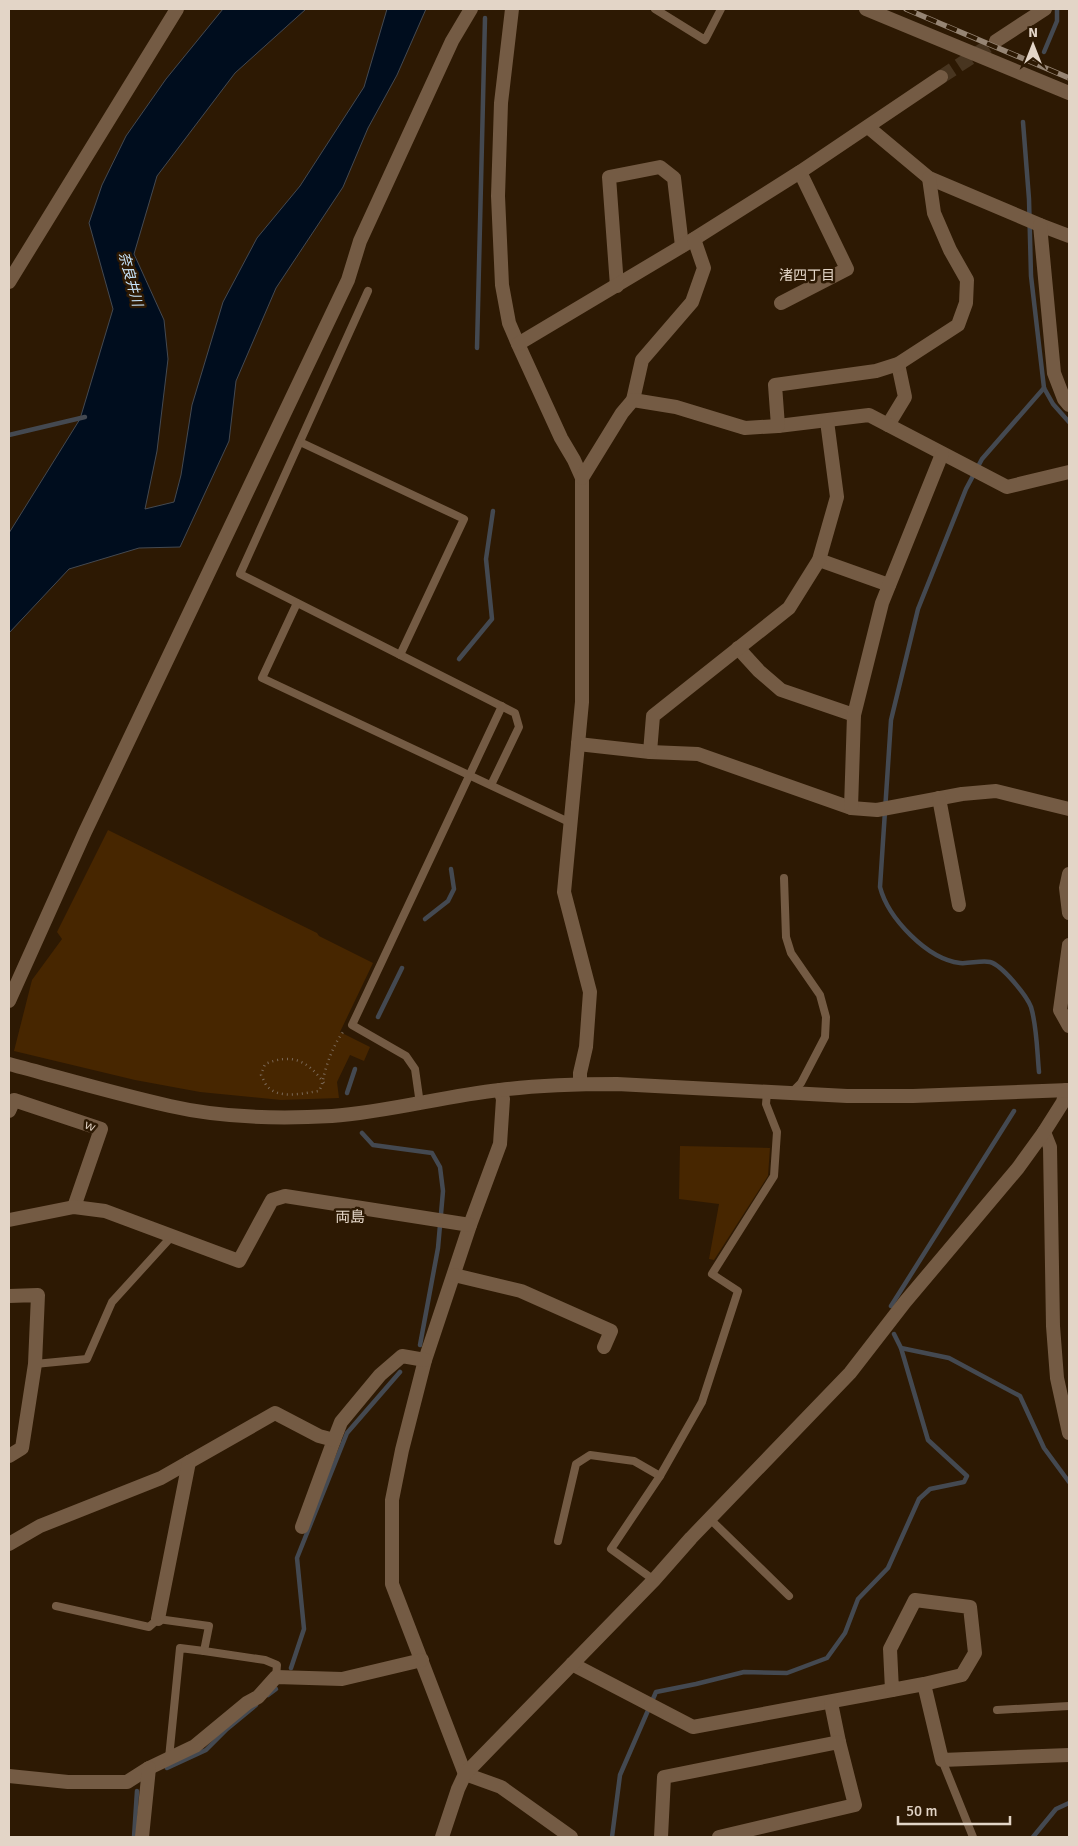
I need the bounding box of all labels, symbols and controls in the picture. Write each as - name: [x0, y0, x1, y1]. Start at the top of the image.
- north arrow: [1008, 20, 1058, 70]
- text: N: [1028, 24, 1038, 41]
- water label: 奈良井川: [115, 250, 146, 310]
- district label: 渚四丁目: [779, 267, 835, 284]
- street label: ｗ: [81, 1117, 98, 1136]
- district label: 両島: [335, 1208, 365, 1226]
- scale bar: [898, 1794, 1010, 1826]
- text: 50 m: [906, 1802, 937, 1820]

